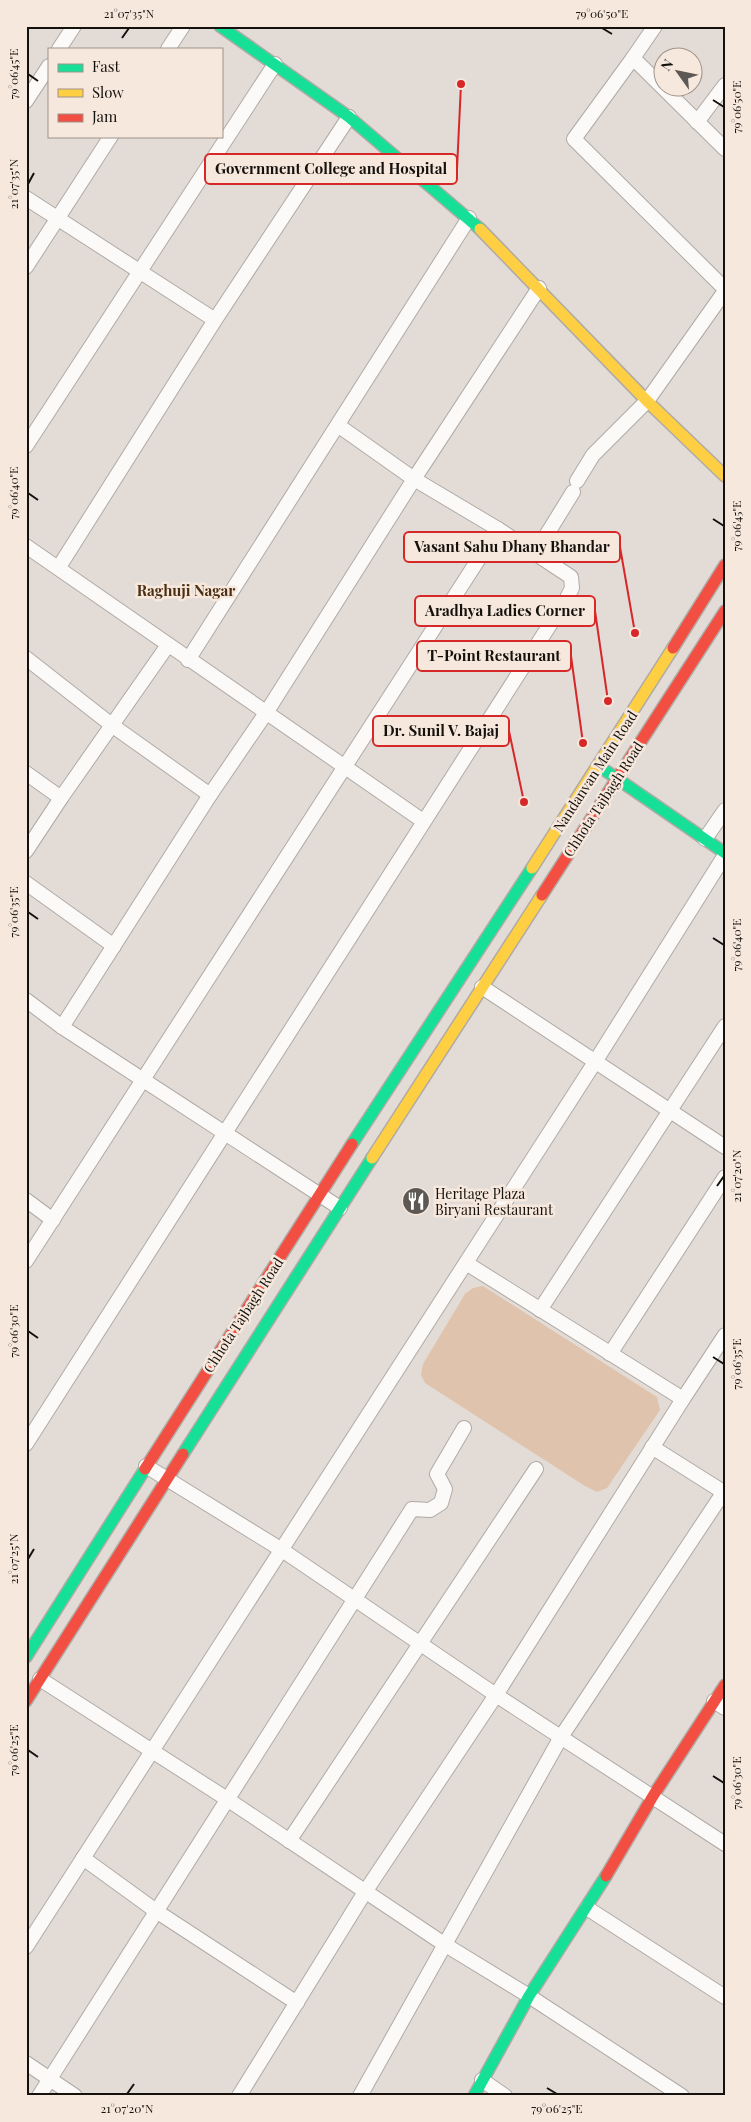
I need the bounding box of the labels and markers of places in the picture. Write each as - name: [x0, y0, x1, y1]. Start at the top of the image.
- callout: Government College and Hospital: [205, 154, 457, 184]
- callout: Vasant Sahu Dhany Bhandar: [404, 532, 620, 562]
- callout: Aradhya Ladies Corner: [415, 596, 595, 626]
- callout: T-Point Restaurant: [417, 641, 571, 671]
- callout: Dr. Sunil V. Bajaj: [373, 716, 509, 746]
- place label: Heritage Plaza Biryani Restaurant: [435, 1184, 554, 1219]
- restaurant icon: Heritage Plaza Biryani Restaurant: [401, 1186, 431, 1216]

